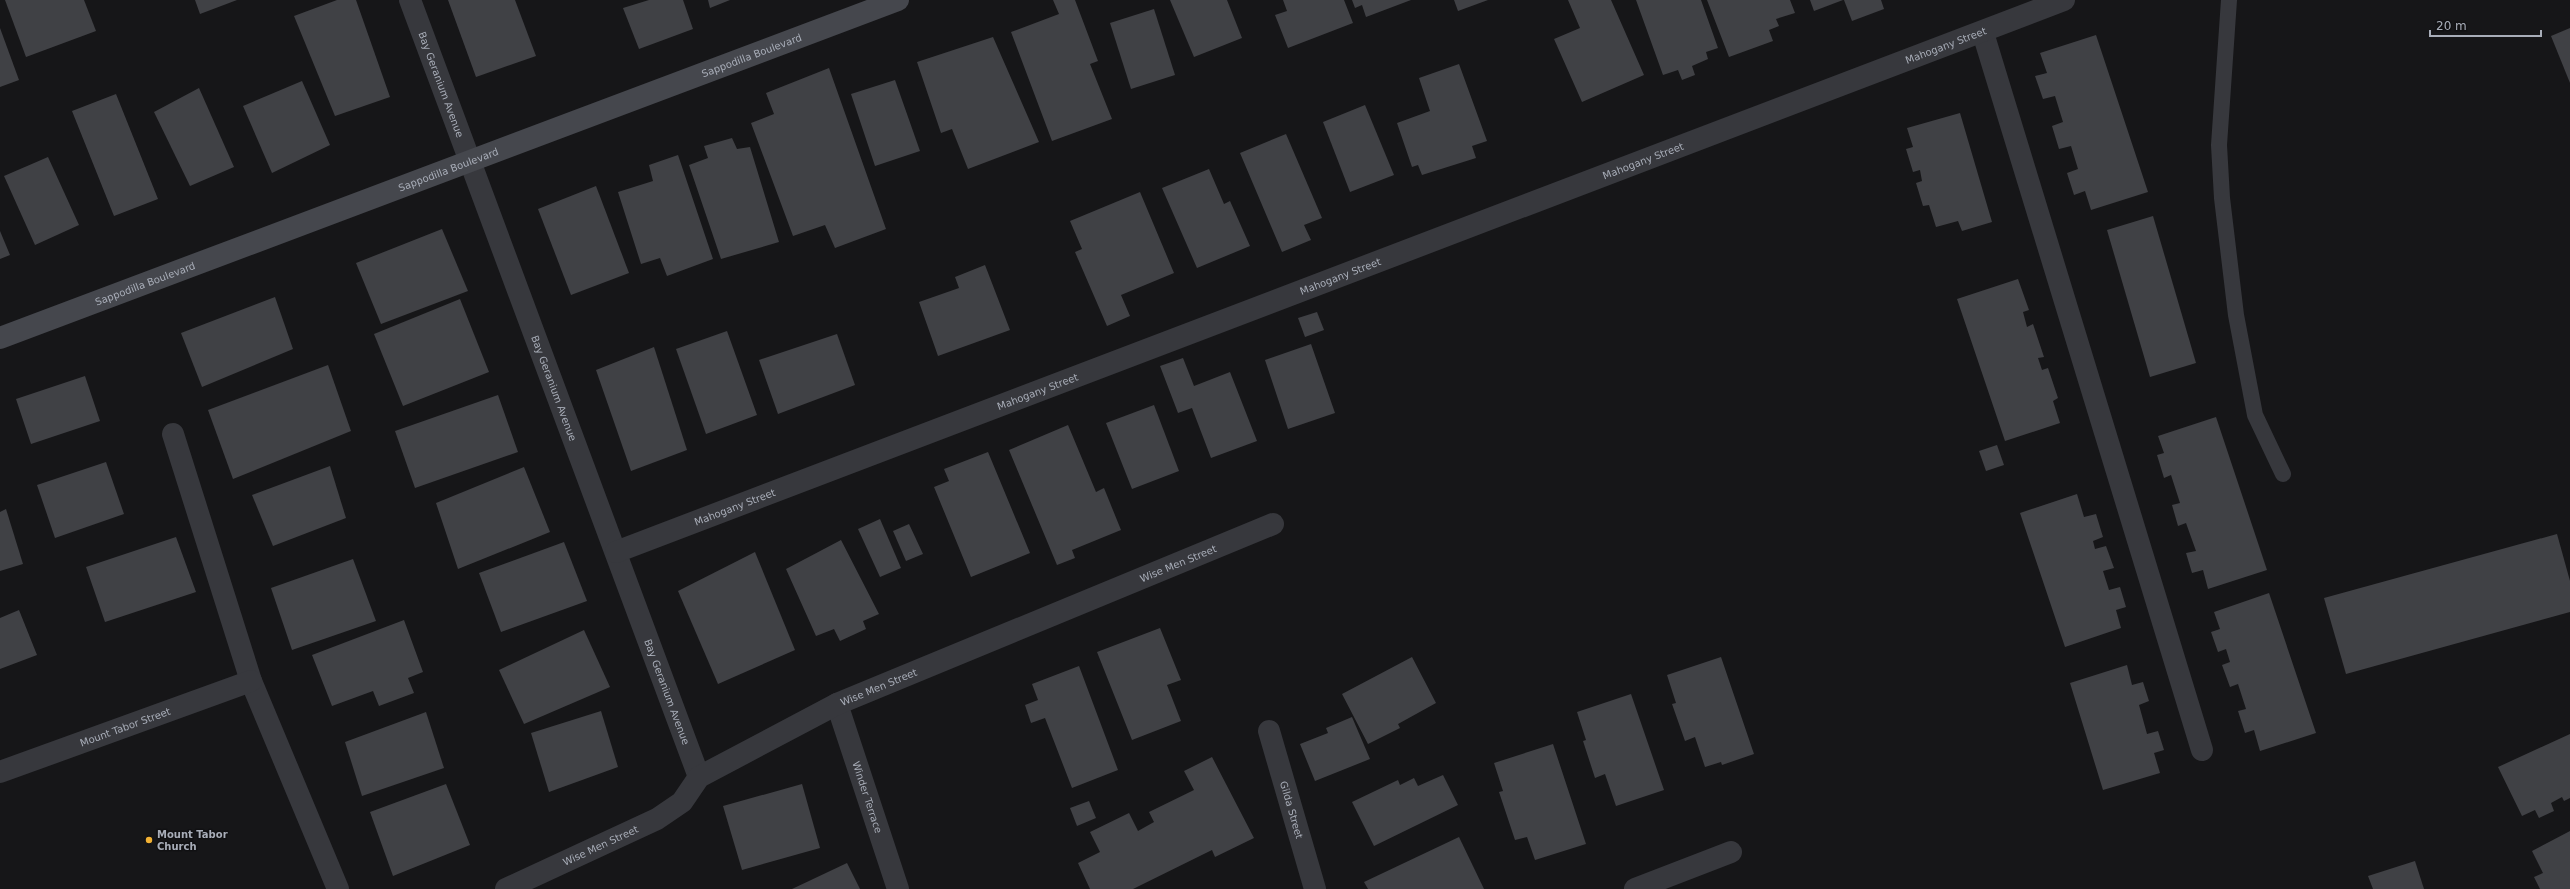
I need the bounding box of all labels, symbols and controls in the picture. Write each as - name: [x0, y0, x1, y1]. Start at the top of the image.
- scale bar: [2430, 12, 2541, 38]
- text: 20 m: [2436, 19, 2467, 33]
- street label: Mahogany Street: [1904, 25, 1988, 66]
- street label: Bay Geranium Avenue: [417, 30, 466, 139]
- street label: Sappodilla Boulevard: [700, 31, 803, 79]
- street label: Mahogany Street: [1601, 140, 1685, 181]
- street label: Sappodilla Boulevard: [397, 145, 500, 193]
- street label: Mahogany Street: [1298, 256, 1382, 296]
- street label: Sappodilla Boulevard: [94, 260, 197, 307]
- street label: Bay Geranium Avenue: [530, 334, 579, 442]
- street label: Mahogany Street: [995, 371, 1079, 412]
- street label: Mahogany Street: [693, 486, 777, 527]
- street label: Wise Men Street: [1138, 542, 1218, 584]
- street label: Bay Geranium Avenue: [643, 637, 692, 746]
- street label: Wise Men Street: [839, 666, 919, 708]
- street label: Mount Tabor Street: [78, 705, 172, 748]
- street label: Winder Terrace: [851, 760, 885, 834]
- street label: Gilda Street: [1278, 780, 1306, 840]
- street label: Wise Men Street: [561, 823, 640, 867]
- place label: Mount Tabor Church: [157, 829, 228, 852]
- marker: Mount Tabor Church: [144, 835, 154, 845]

